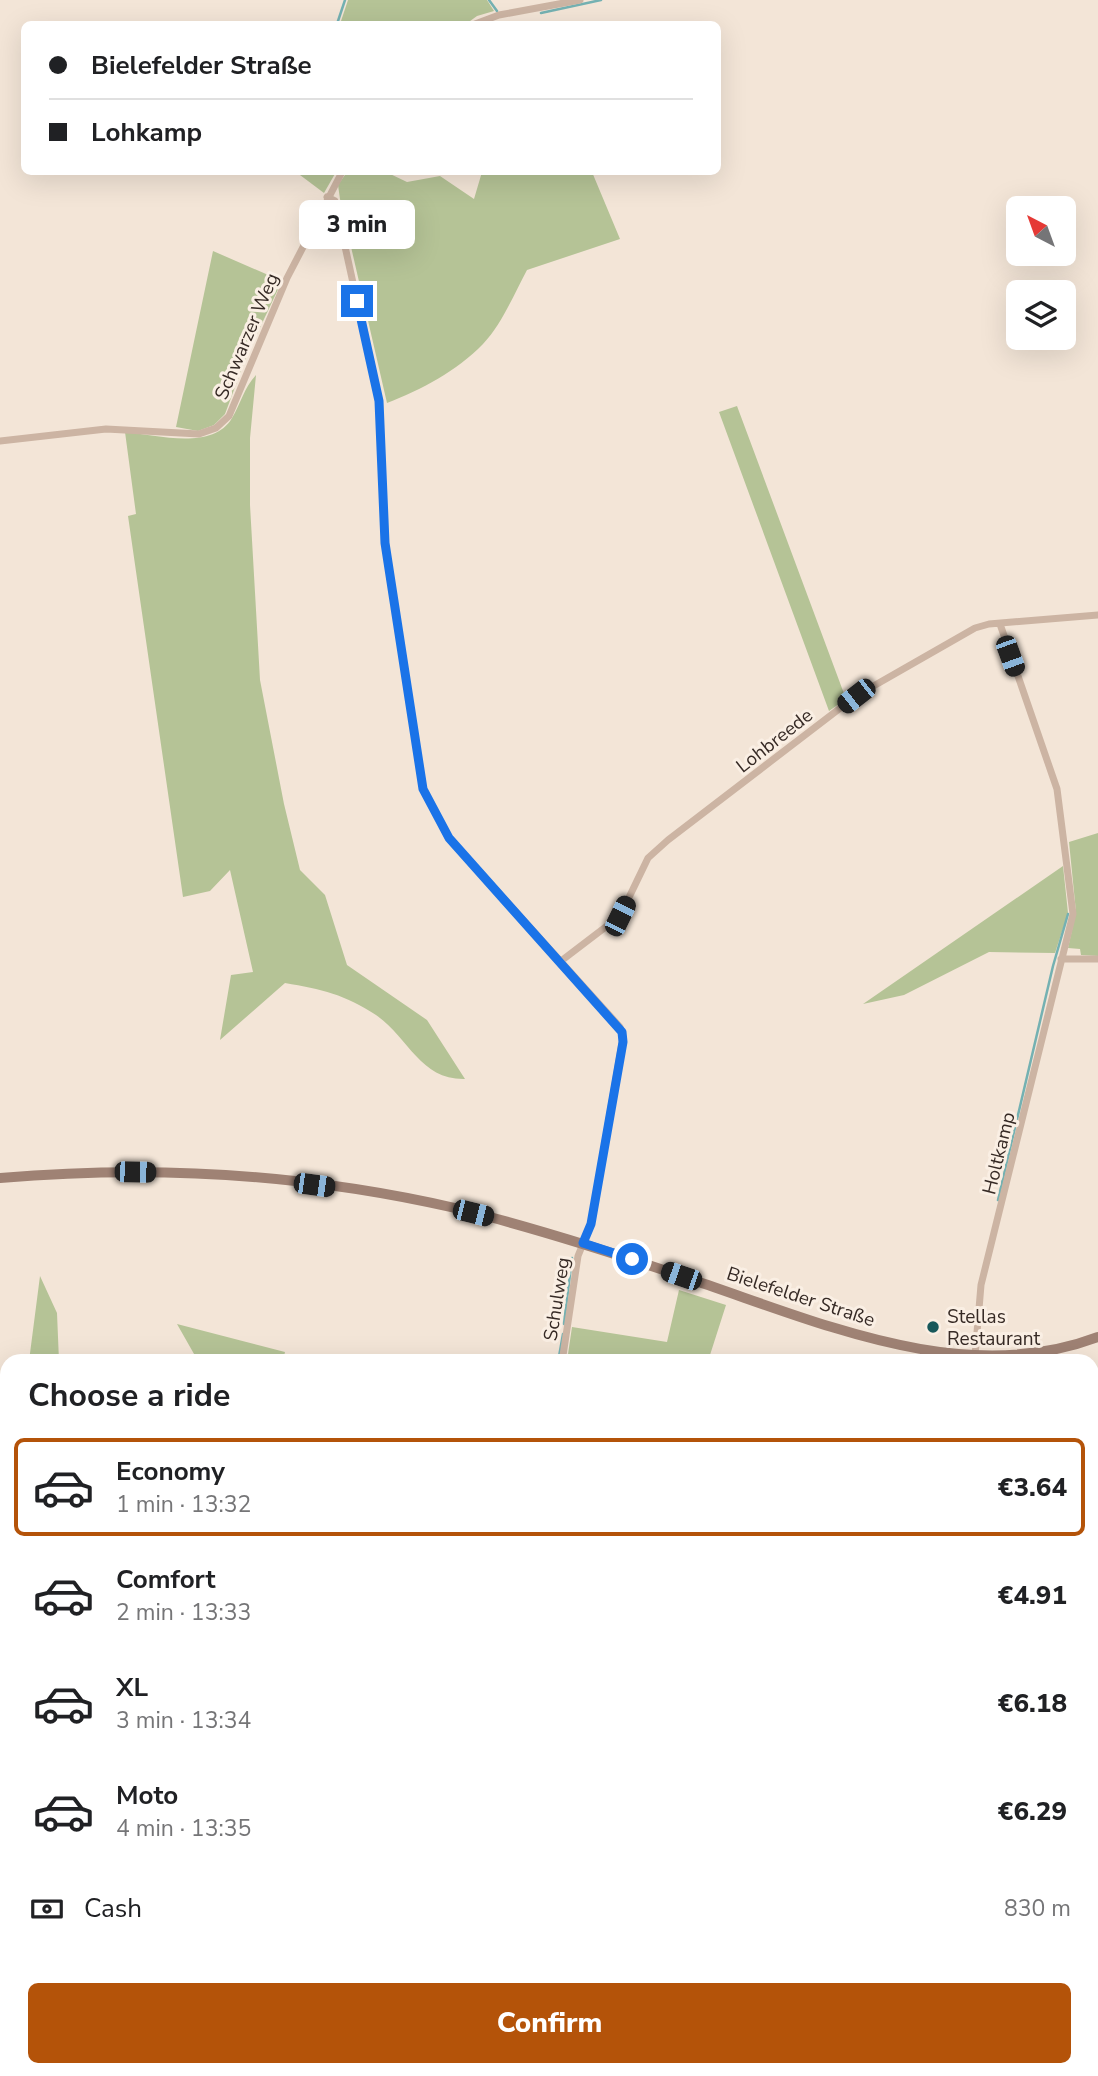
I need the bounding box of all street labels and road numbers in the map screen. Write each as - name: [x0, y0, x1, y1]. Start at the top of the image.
- street label: Schwarzer Weg: [209, 269, 285, 404]
- street label: Lohbreede: [731, 703, 818, 779]
- street label: Holtkamp: [976, 1109, 1022, 1197]
- street label: Schulweg: [538, 1255, 576, 1343]
- street label: Bielefelder Straße: [723, 1261, 878, 1333]

